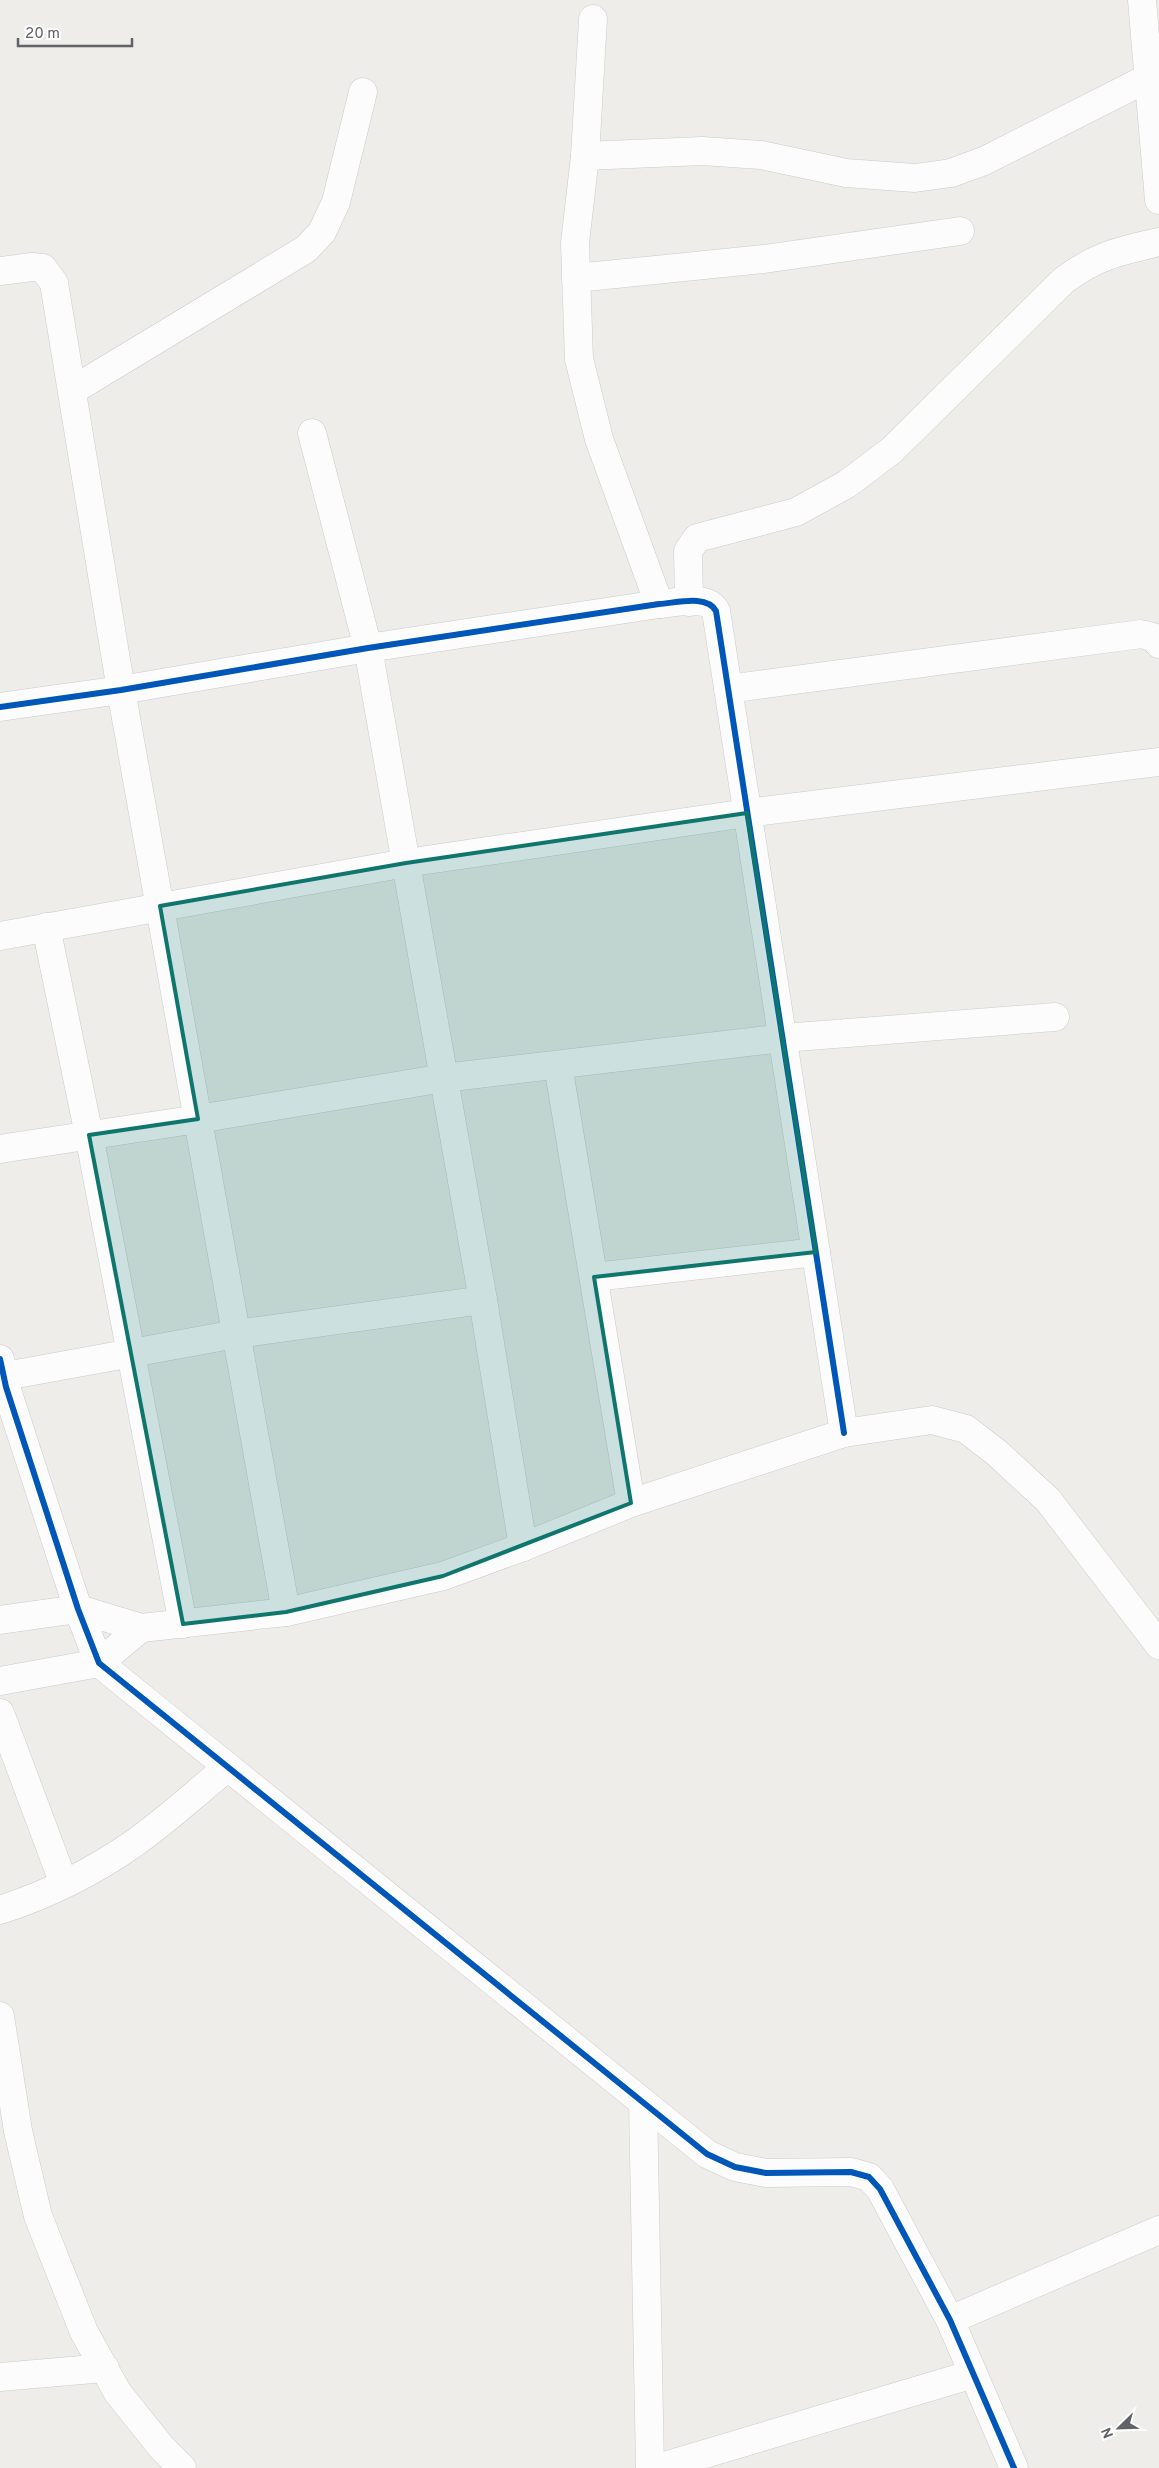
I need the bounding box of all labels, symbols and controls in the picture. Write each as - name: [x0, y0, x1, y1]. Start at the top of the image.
- scale bar: [18, 15, 131, 47]
- text: 20 m: [25, 25, 60, 44]
- north arrow: [1094, 2403, 1144, 2453]
- text: N: [1099, 2425, 1118, 2440]

